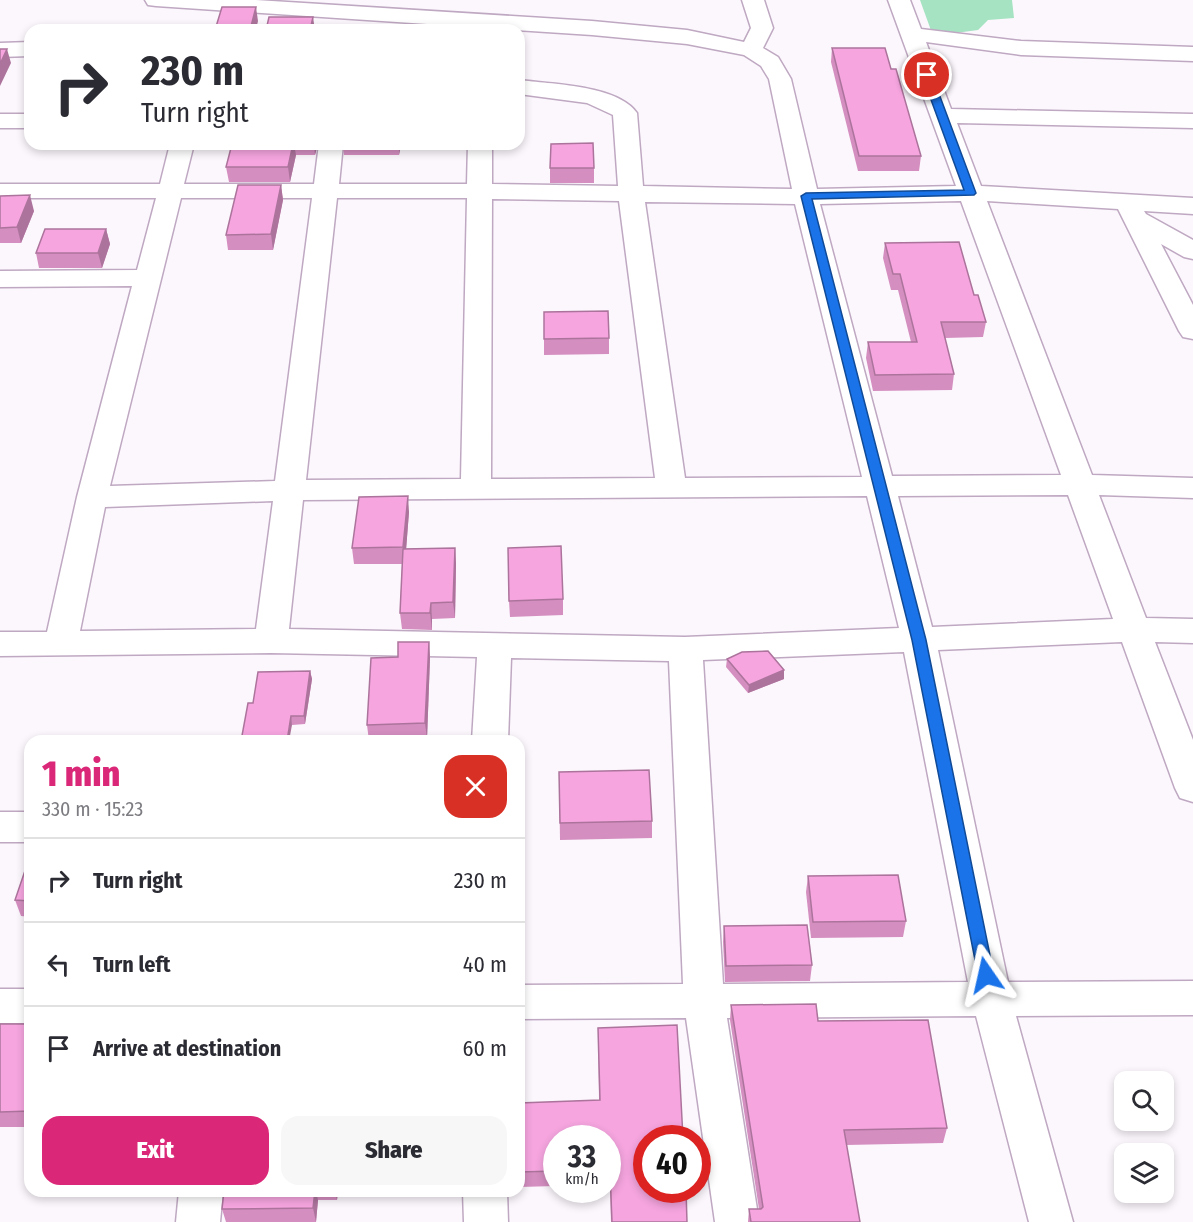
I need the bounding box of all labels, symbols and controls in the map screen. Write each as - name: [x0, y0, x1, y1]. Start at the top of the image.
- text: 230 m: [141, 46, 244, 96]
- icon: right: [42, 48, 120, 126]
- pin: [901, 49, 952, 100]
- icon: arrive: [910, 58, 943, 91]
- text: Turn right: [141, 97, 249, 129]
- text: 1 min: [42, 752, 120, 796]
- button: close: [444, 755, 507, 818]
- text: 330 m · 15:23: [42, 797, 143, 821]
- icon: right: [42, 864, 75, 897]
- text: Turn right: [93, 867, 182, 894]
- text: 230 m: [454, 867, 507, 894]
- position arrow: [954, 943, 1018, 1007]
- icon: left: [42, 948, 75, 981]
- text: Turn left: [93, 951, 171, 978]
- text: 40 m: [463, 951, 507, 978]
- icon: arrive: [42, 1032, 75, 1065]
- text: Arrive at destination: [93, 1035, 281, 1062]
- text: 60 m: [463, 1035, 507, 1062]
- map controls: [1114, 1071, 1174, 1203]
- button: search: [1114, 1071, 1174, 1131]
- button: Exit: [42, 1116, 269, 1185]
- button: Share: [281, 1116, 507, 1185]
- speed limit sign: 40: [633, 1125, 711, 1203]
- text: 33: [568, 1139, 596, 1175]
- button: layers: [1114, 1143, 1174, 1203]
- text: km/h: [565, 1170, 599, 1188]

